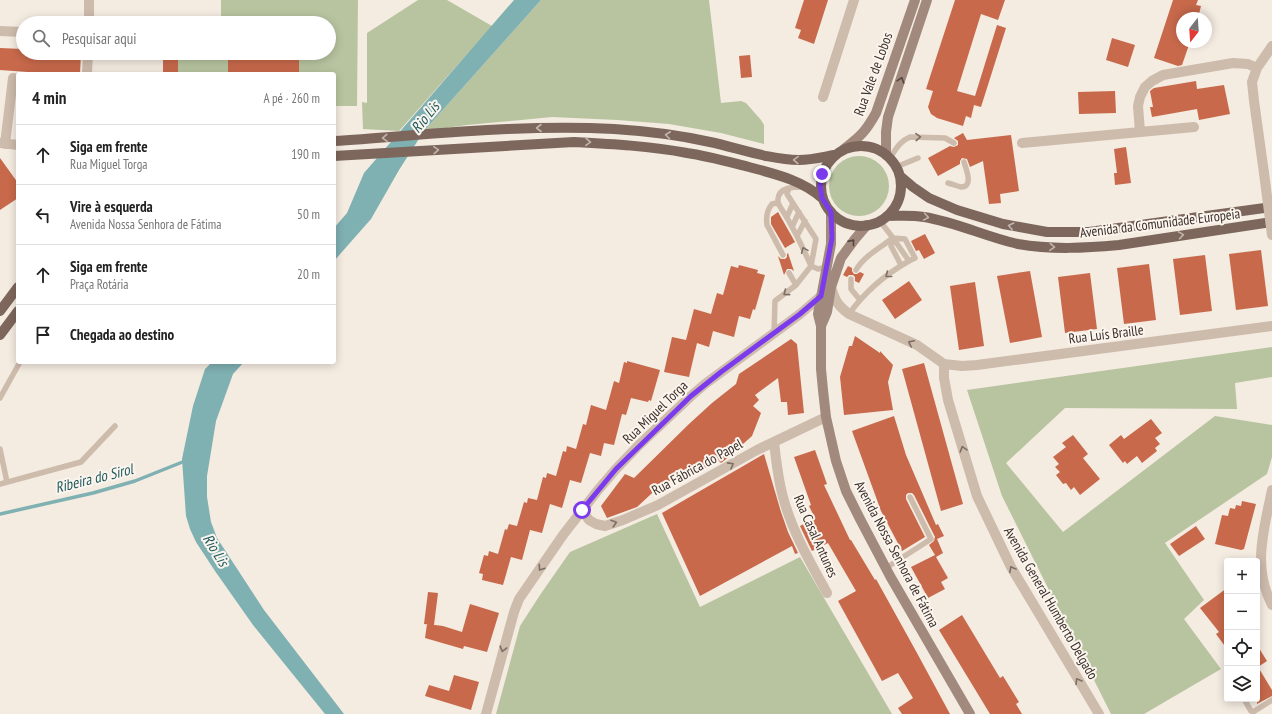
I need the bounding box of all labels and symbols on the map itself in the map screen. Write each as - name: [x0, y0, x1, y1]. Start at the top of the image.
- north arrow: [1176, 12, 1212, 48]
- street label: Rua Vale de Lobos: [850, 30, 897, 118]
- one-way arrow: [896, 77, 904, 84]
- water label: Rio Lis: [407, 96, 445, 136]
- one-way arrow: [536, 124, 542, 132]
- one-way arrow: [665, 131, 672, 140]
- one-way arrow: [382, 133, 388, 142]
- one-way arrow: [915, 133, 921, 141]
- one-way arrow: [585, 138, 591, 147]
- one-way arrow: [433, 145, 439, 154]
- one-way arrow: [793, 155, 799, 164]
- route end: [813, 165, 831, 183]
- street label: Avenida da Comunidade Europeia: [1079, 204, 1241, 242]
- one-way arrow: [922, 213, 929, 221]
- one-way arrow: [1008, 222, 1014, 230]
- one-way arrow: [1178, 231, 1184, 240]
- one-way arrow: [848, 239, 855, 246]
- one-way arrow: [1049, 243, 1055, 252]
- one-way arrow: [800, 246, 808, 253]
- one-way arrow: [886, 270, 893, 277]
- one-way arrow: [783, 288, 790, 295]
- street label: Rua Luís Braille: [1068, 320, 1145, 348]
- one-way arrow: [908, 340, 916, 347]
- street label: Rua Miguel Torga: [619, 377, 691, 447]
- street label: Rua Fábrica do Papel: [648, 434, 746, 499]
- one-way arrow: [959, 446, 968, 453]
- water label: Ribeira do Sirol: [53, 459, 136, 497]
- one-way arrow: [727, 462, 734, 469]
- street label: Avenida Nossa Senhora de Fátima: [851, 478, 943, 630]
- street label: Rua Casal Antunes: [790, 492, 842, 580]
- route start: [573, 501, 591, 519]
- one-way arrow: [611, 519, 618, 527]
- street label: Avenida General Humberto Delgado: [1000, 524, 1102, 682]
- water label: Rio Lis: [199, 530, 234, 571]
- one-way arrow: [539, 563, 546, 570]
- one-way arrow: [1009, 566, 1017, 573]
- one-way arrow: [500, 646, 508, 652]
- one-way arrow: [1076, 678, 1083, 685]

